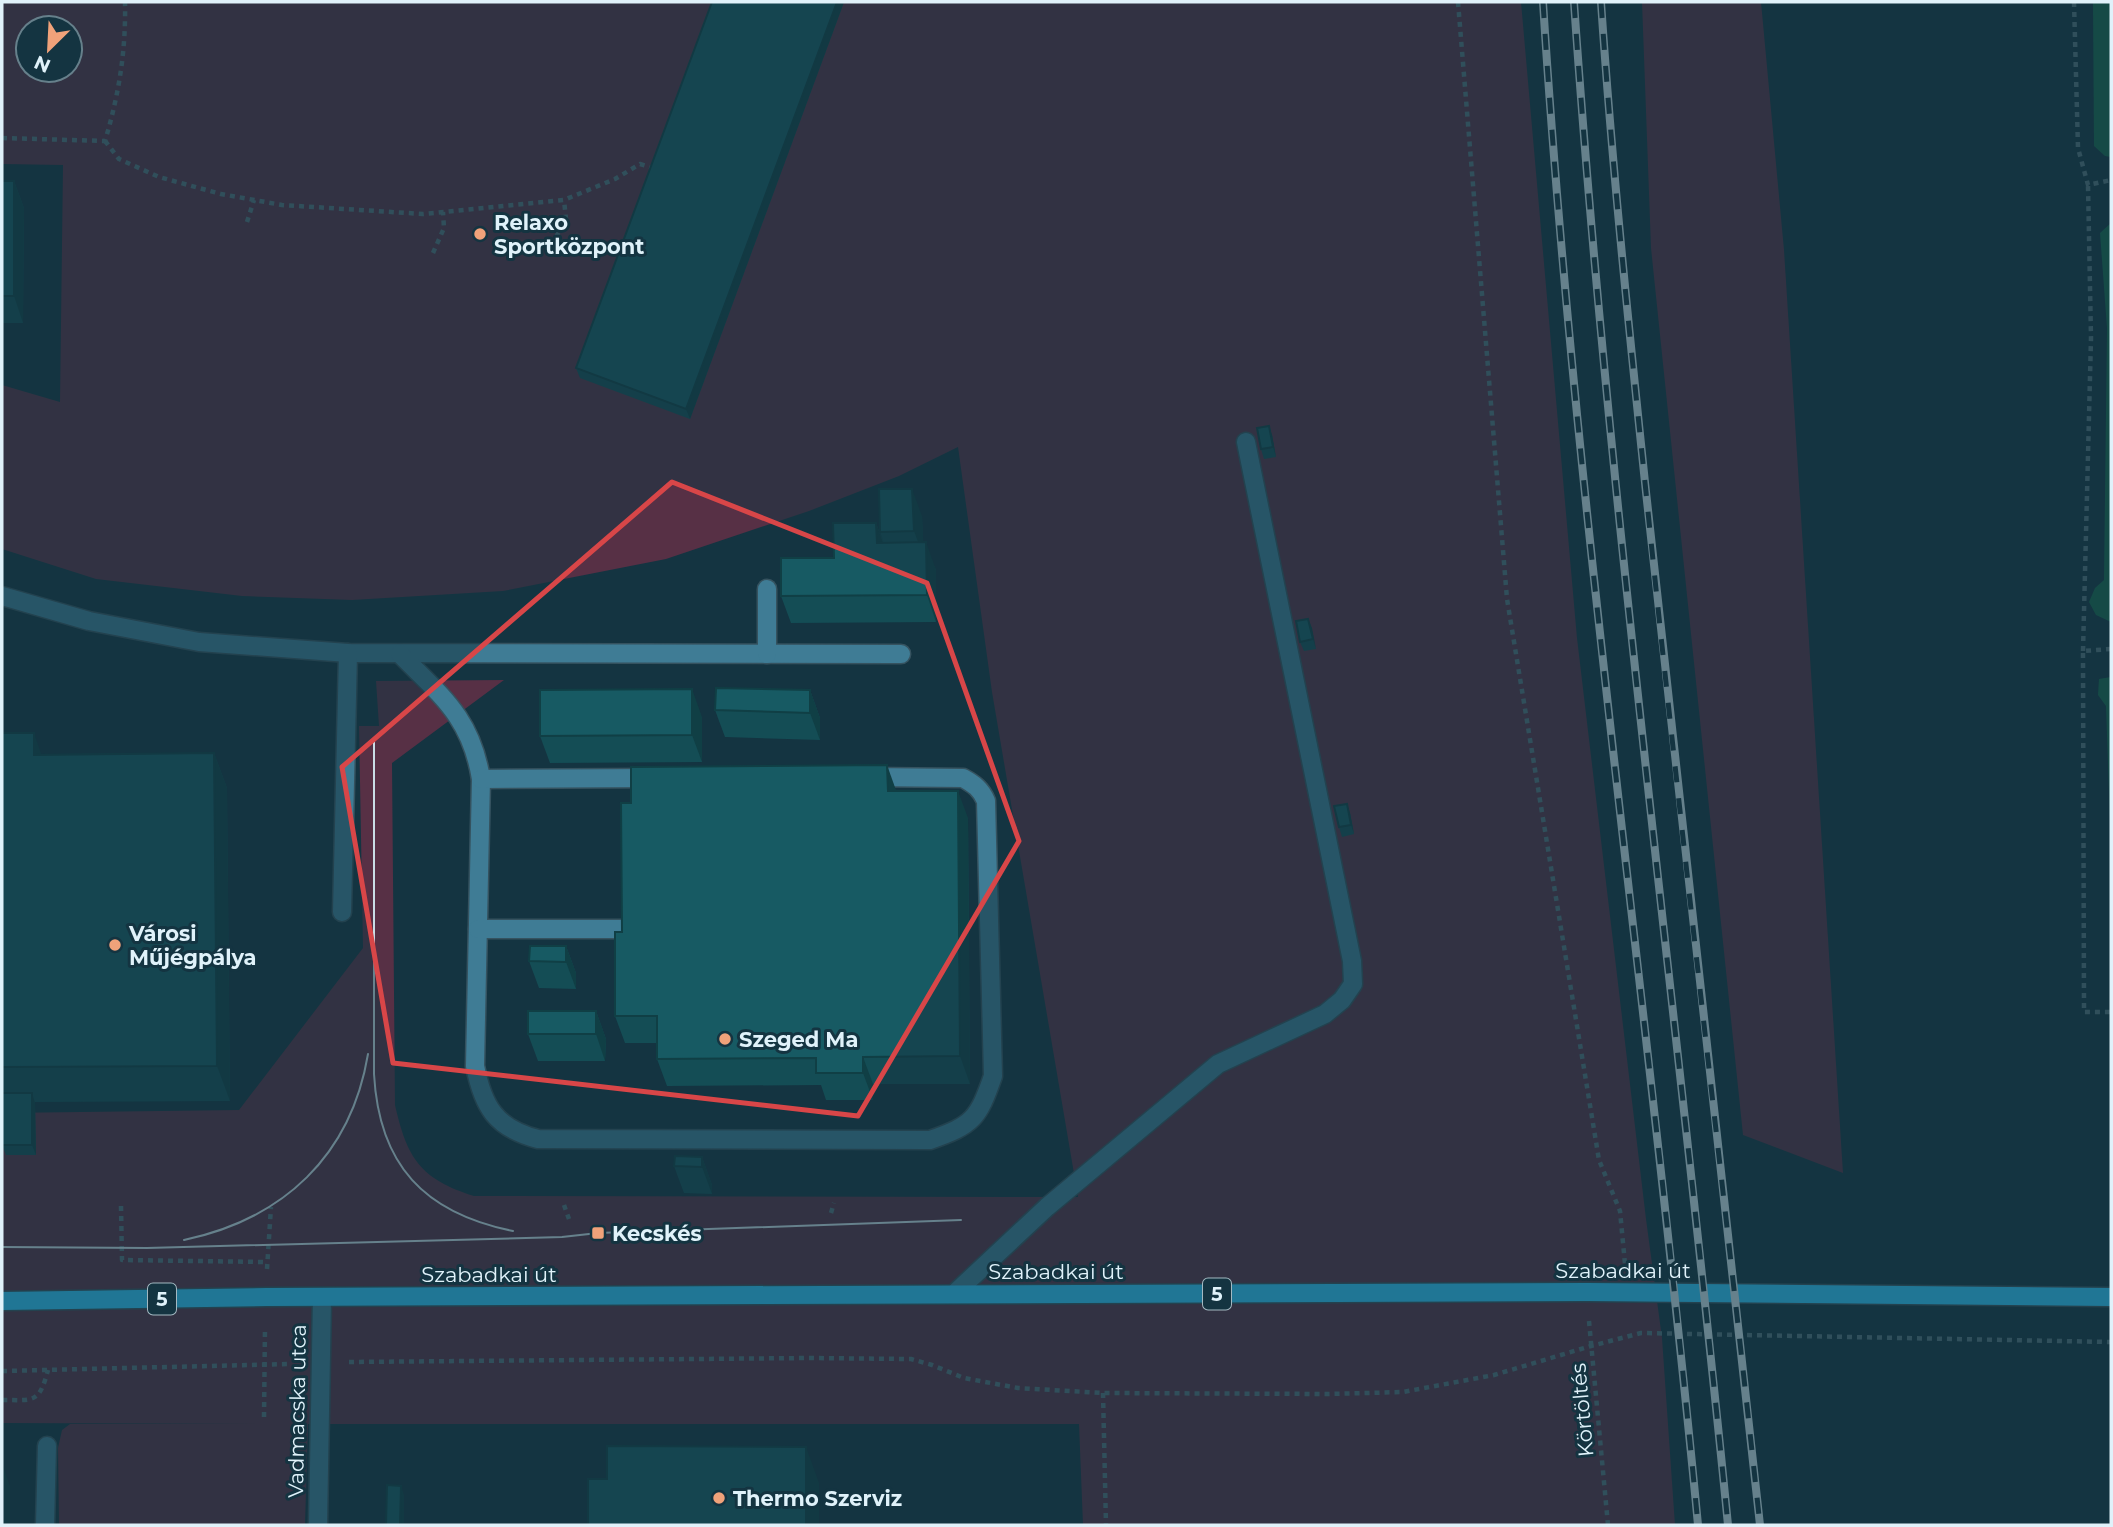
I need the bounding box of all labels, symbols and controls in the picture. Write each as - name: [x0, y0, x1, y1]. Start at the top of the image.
- north arrow: [14, 14, 84, 84]
- text: N: [31, 50, 54, 78]
- place label: Relaxo Sportközpont: [494, 210, 644, 259]
- marker: Relaxo Sportközpont: [472, 226, 488, 242]
- place label: Városi Műjégpálya: [128, 921, 257, 970]
- marker: Városi Műjégpálya: [107, 937, 123, 953]
- place label: Szeged Ma: [739, 1027, 858, 1052]
- marker: Szeged Ma: [717, 1031, 733, 1047]
- place label: Kecskés: [612, 1221, 702, 1246]
- marker: Kecskés: [590, 1225, 606, 1241]
- street label: Szabadkai út: [1555, 1258, 1691, 1283]
- street label: Szabadkai út: [988, 1259, 1124, 1284]
- street label: Szabadkai út: [421, 1262, 557, 1287]
- road number: 5: [1203, 1278, 1231, 1310]
- road number: 5: [148, 1284, 176, 1315]
- street label: Vadmacska utca: [283, 1324, 311, 1498]
- street label: Körtöltés: [1565, 1362, 1599, 1458]
- place label: Thermo Szerviz: [733, 1486, 902, 1511]
- marker: Thermo Szerviz: [711, 1490, 727, 1506]

